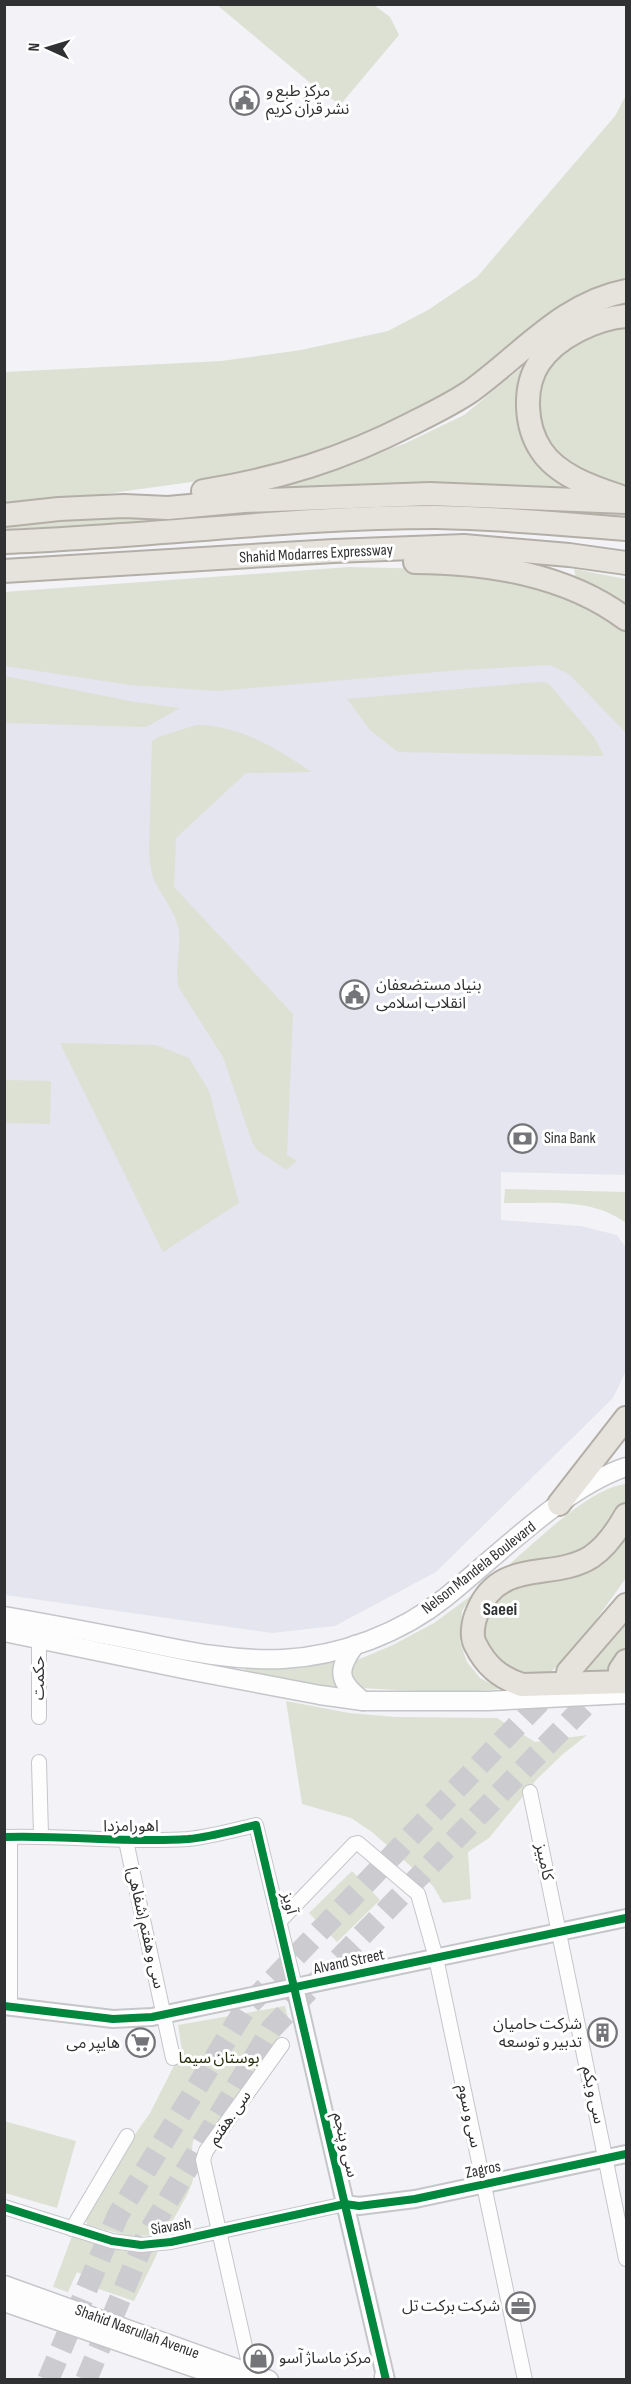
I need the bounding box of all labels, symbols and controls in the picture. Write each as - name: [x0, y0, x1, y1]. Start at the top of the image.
- north arrow: [18, 18, 78, 78]
- text: N: [25, 42, 44, 52]
- place label: مرکز طبع و نشر قرآن کریم: [266, 82, 349, 121]
- public building icon: مرکز طبع و نشر قرآن کریم: [229, 84, 261, 116]
- street label: Shahid Modarres Expressway: [239, 540, 393, 568]
- place label: بنیاد مستضعفان انقلاب اسلامی: [376, 976, 482, 1013]
- public building icon: بنیاد مستضعفان انقلاب اسلامی: [339, 978, 371, 1010]
- bank icon: Sina Bank: [507, 1122, 539, 1154]
- place label: Sina Bank: [544, 1129, 596, 1148]
- street label: Nelson Mandela Boulevard: [418, 1518, 540, 1618]
- district label: Saeei: [483, 1599, 517, 1620]
- street label: حکمت: [30, 1656, 49, 1700]
- street label: اهورامزدا: [103, 1817, 159, 1836]
- street label: کامبیز: [531, 1841, 557, 1883]
- street label: سی و هفتم (شفاهی): [120, 1865, 168, 1991]
- street label: آویز: [277, 1889, 301, 1917]
- street label: Alvand Street: [311, 1945, 386, 1979]
- place label: شرکت حامیان تدبیر و توسعه: [493, 2015, 582, 2052]
- building icon: شرکت حامیان تدبیر و توسعه: [587, 2017, 619, 2049]
- supermarket icon: هایپر می: [125, 2027, 157, 2059]
- place label: هایپر می: [66, 2034, 120, 2053]
- park label: بوستان سیما: [179, 2049, 259, 2068]
- street label: سی و یکم: [576, 2064, 608, 2126]
- street label: سی و سوم: [451, 2083, 485, 2150]
- street label: سی .هفتم: [204, 2087, 257, 2150]
- street label: سی و پنجم: [326, 2111, 362, 2180]
- street label: Zagros: [464, 2157, 503, 2183]
- street label: Siavash: [149, 2214, 193, 2240]
- office icon: شرکت برکت تل: [505, 2290, 537, 2322]
- place label: شرکت برکت تل: [402, 2297, 500, 2316]
- street label: Shahid Nasrullah Avenue: [72, 2301, 202, 2363]
- shop icon: مرکز ماساژ آسو: [242, 2342, 274, 2374]
- place label: مرکز ماساژ آسو: [279, 2348, 371, 2368]

